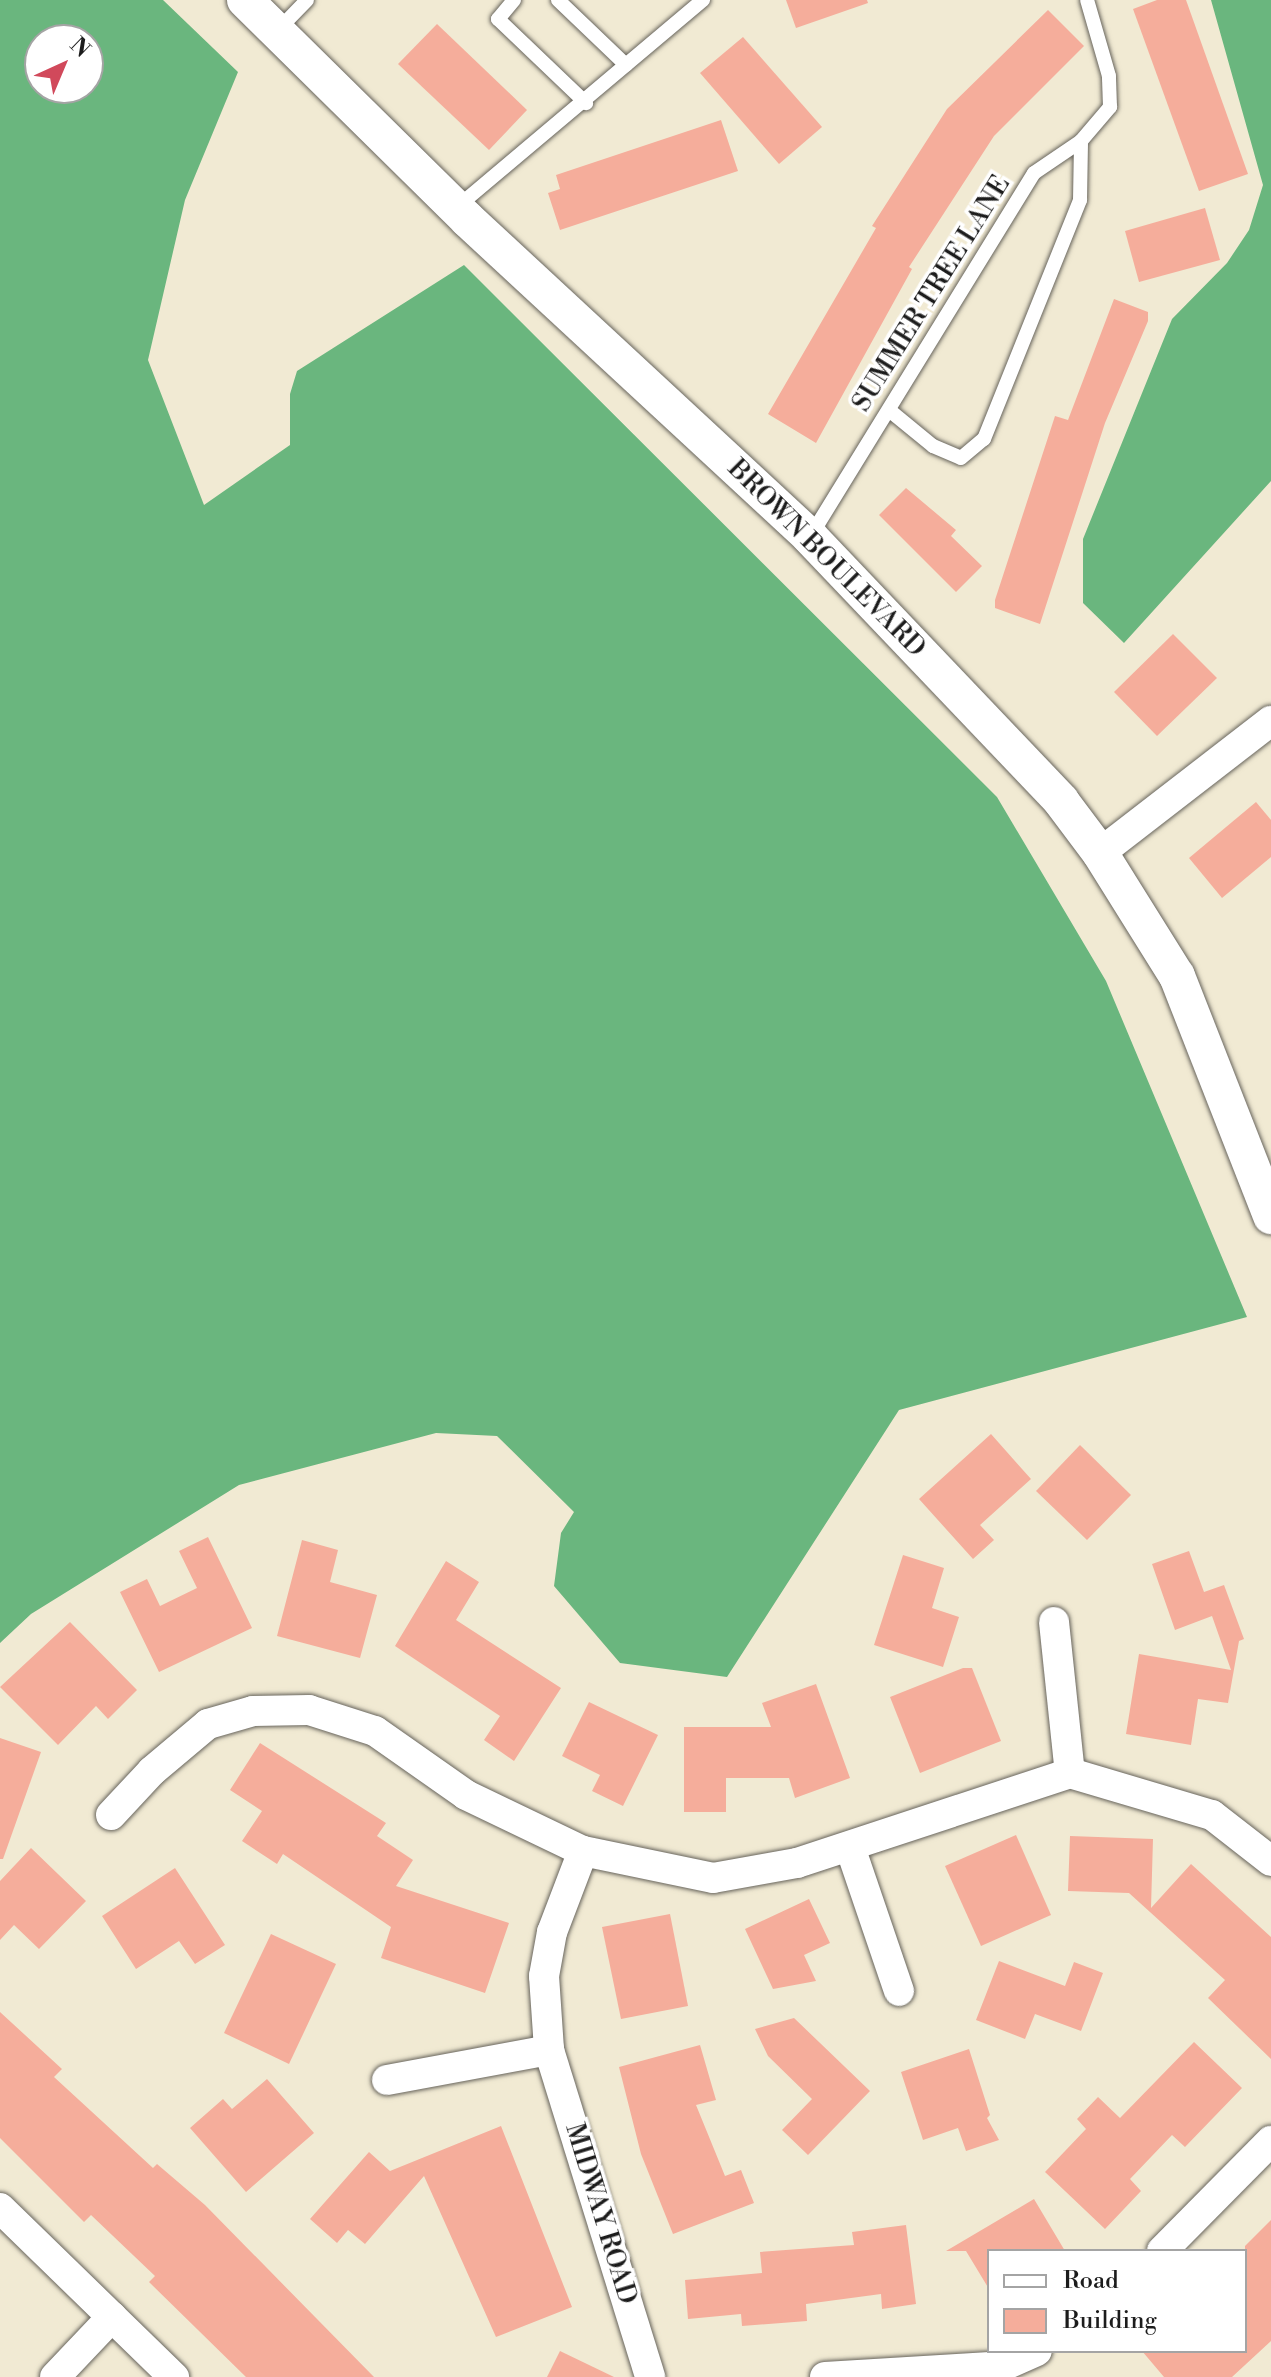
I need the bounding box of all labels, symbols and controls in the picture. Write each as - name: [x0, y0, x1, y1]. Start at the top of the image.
- north arrow: [24, 24, 104, 104]
- text: N: [64, 32, 95, 64]
- street label: SUMMER TREE LANE: [847, 170, 1017, 418]
- street label: BROWN BOULEVARD: [721, 454, 931, 664]
- street label: MIDWAY ROAD: [558, 2120, 642, 2308]
- legend: [987, 2249, 1247, 2353]
- text: Road: [1063, 2266, 1119, 2296]
- text: Building: [1063, 2306, 1157, 2336]

